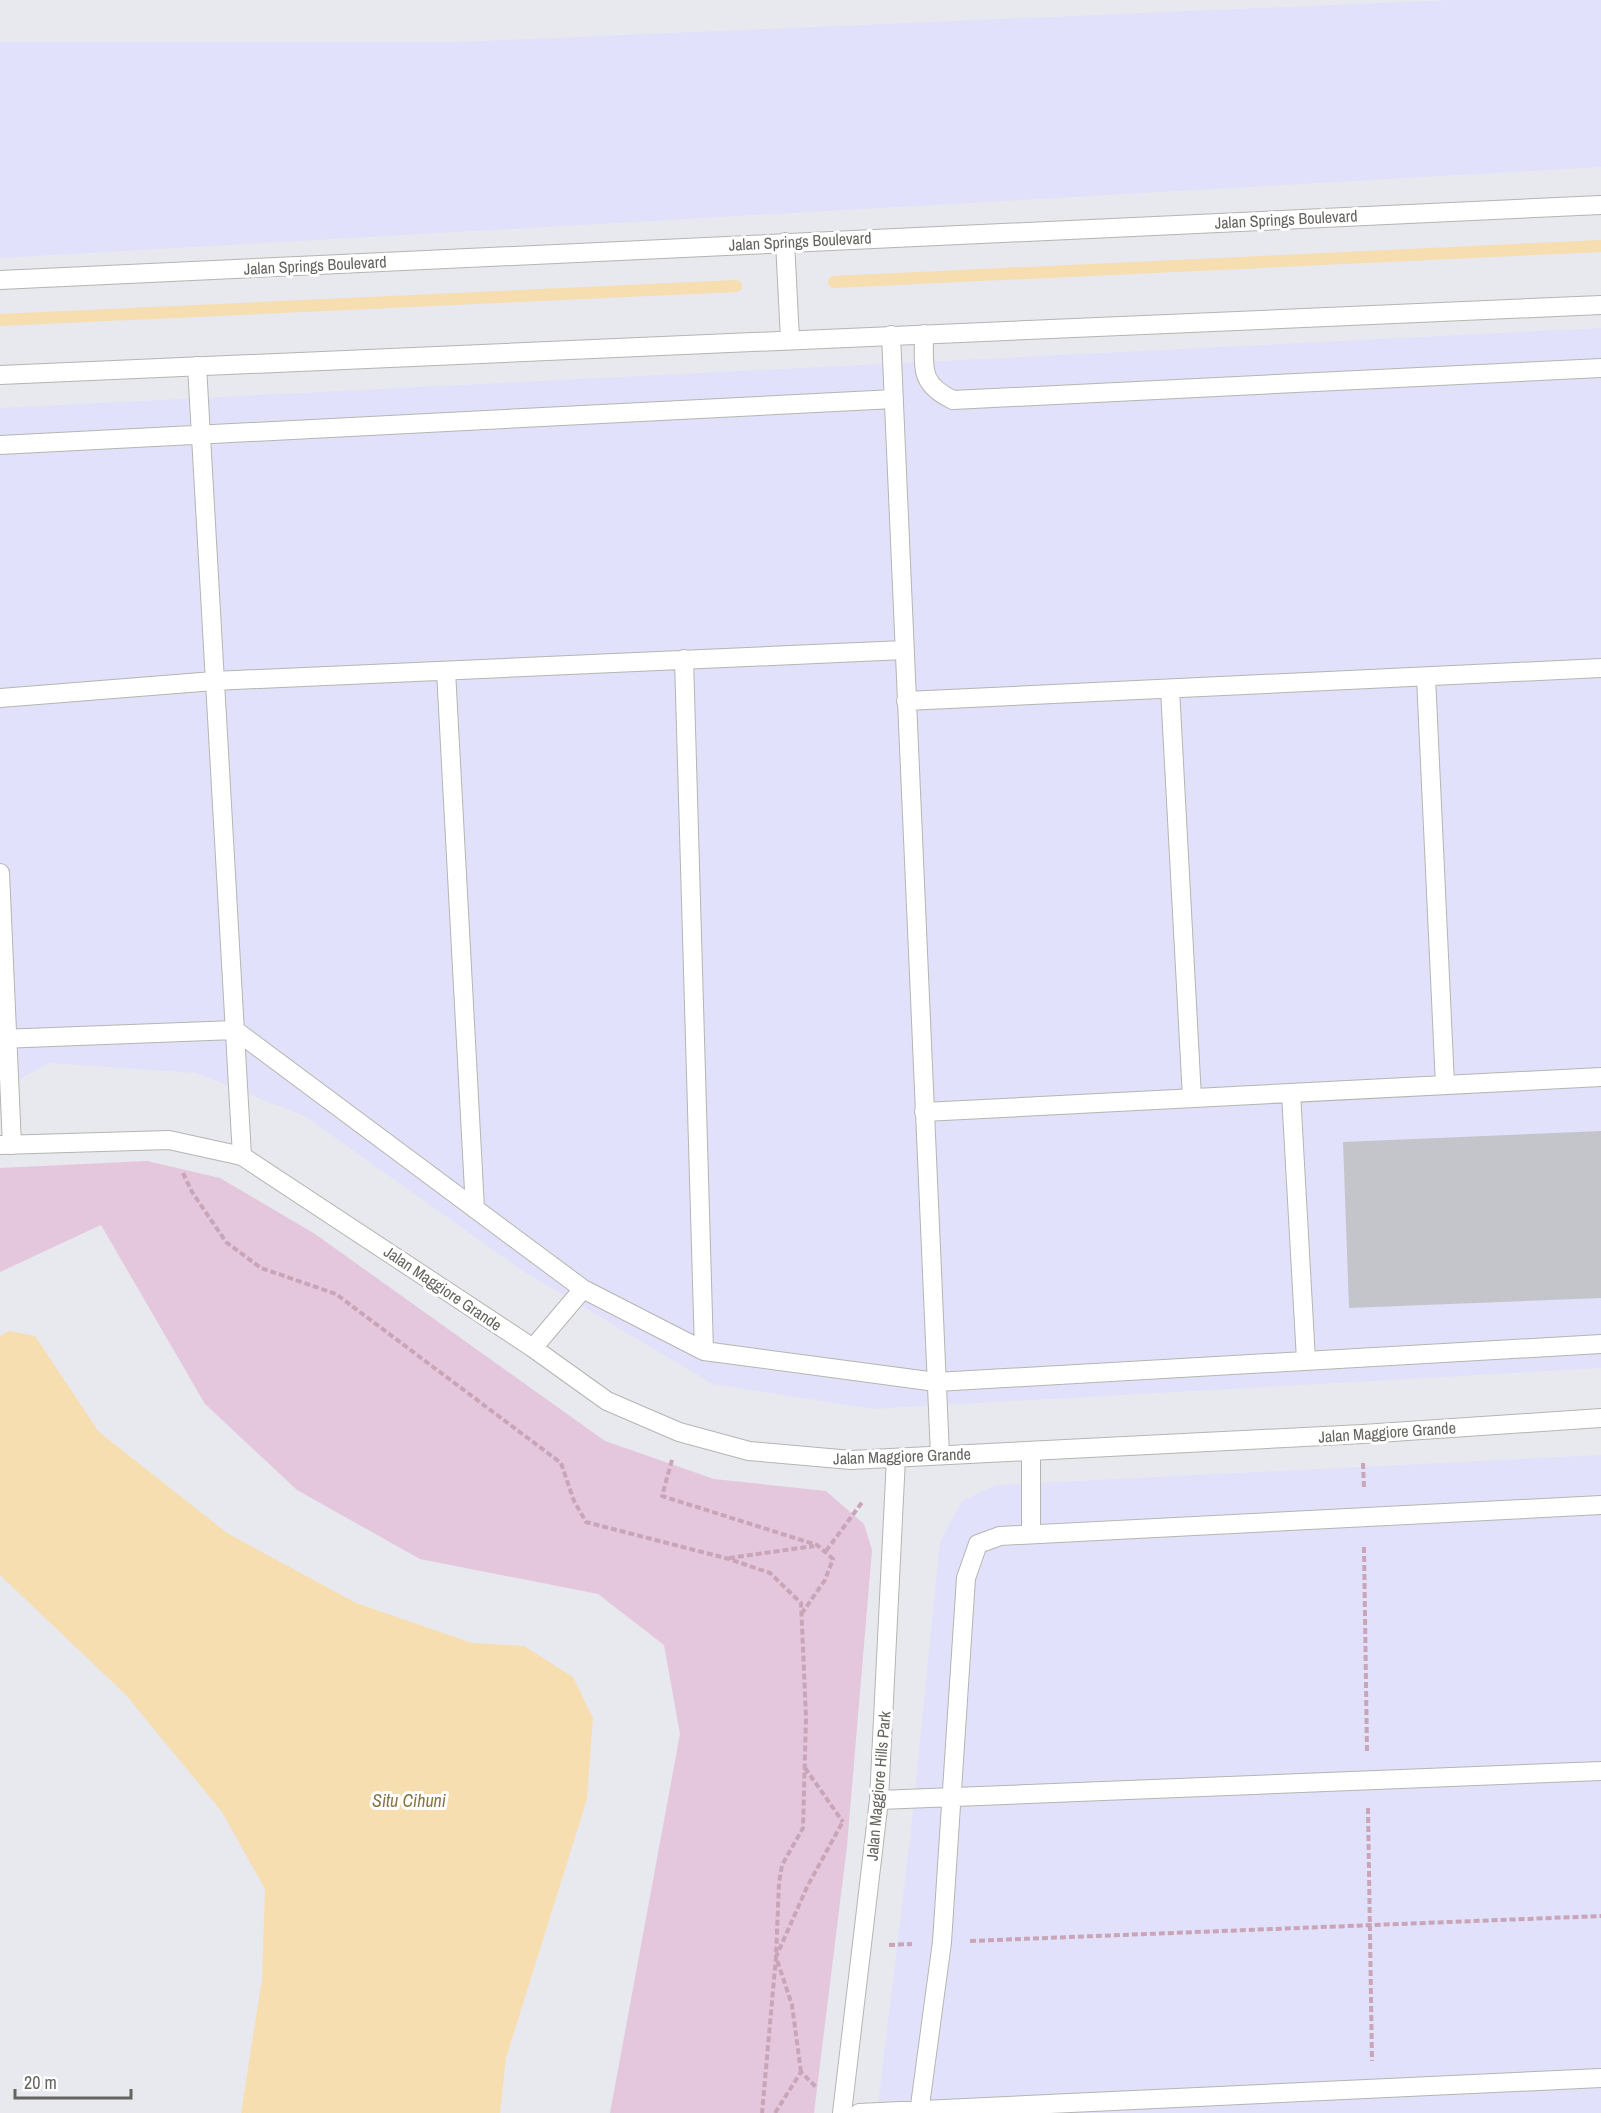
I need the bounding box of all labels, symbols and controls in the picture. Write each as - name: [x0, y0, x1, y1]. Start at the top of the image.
- street label: Jalan Springs Boulevard: [1214, 204, 1358, 234]
- street label: Jalan Springs Boulevard: [728, 226, 872, 256]
- street label: Jalan Springs Boulevard: [243, 250, 387, 280]
- street label: Jalan Maggiore Grande: [380, 1240, 506, 1336]
- street label: Jalan Maggiore Grande: [1317, 1416, 1457, 1448]
- street label: Jalan Maggiore Grande: [833, 1443, 971, 1469]
- street label: Jalan Maggiore Hills Park: [860, 1710, 896, 1862]
- water label: Situ Cihuni: [372, 1788, 446, 1813]
- scale bar: [15, 2062, 130, 2100]
- text: 20 m: [24, 2070, 57, 2095]

